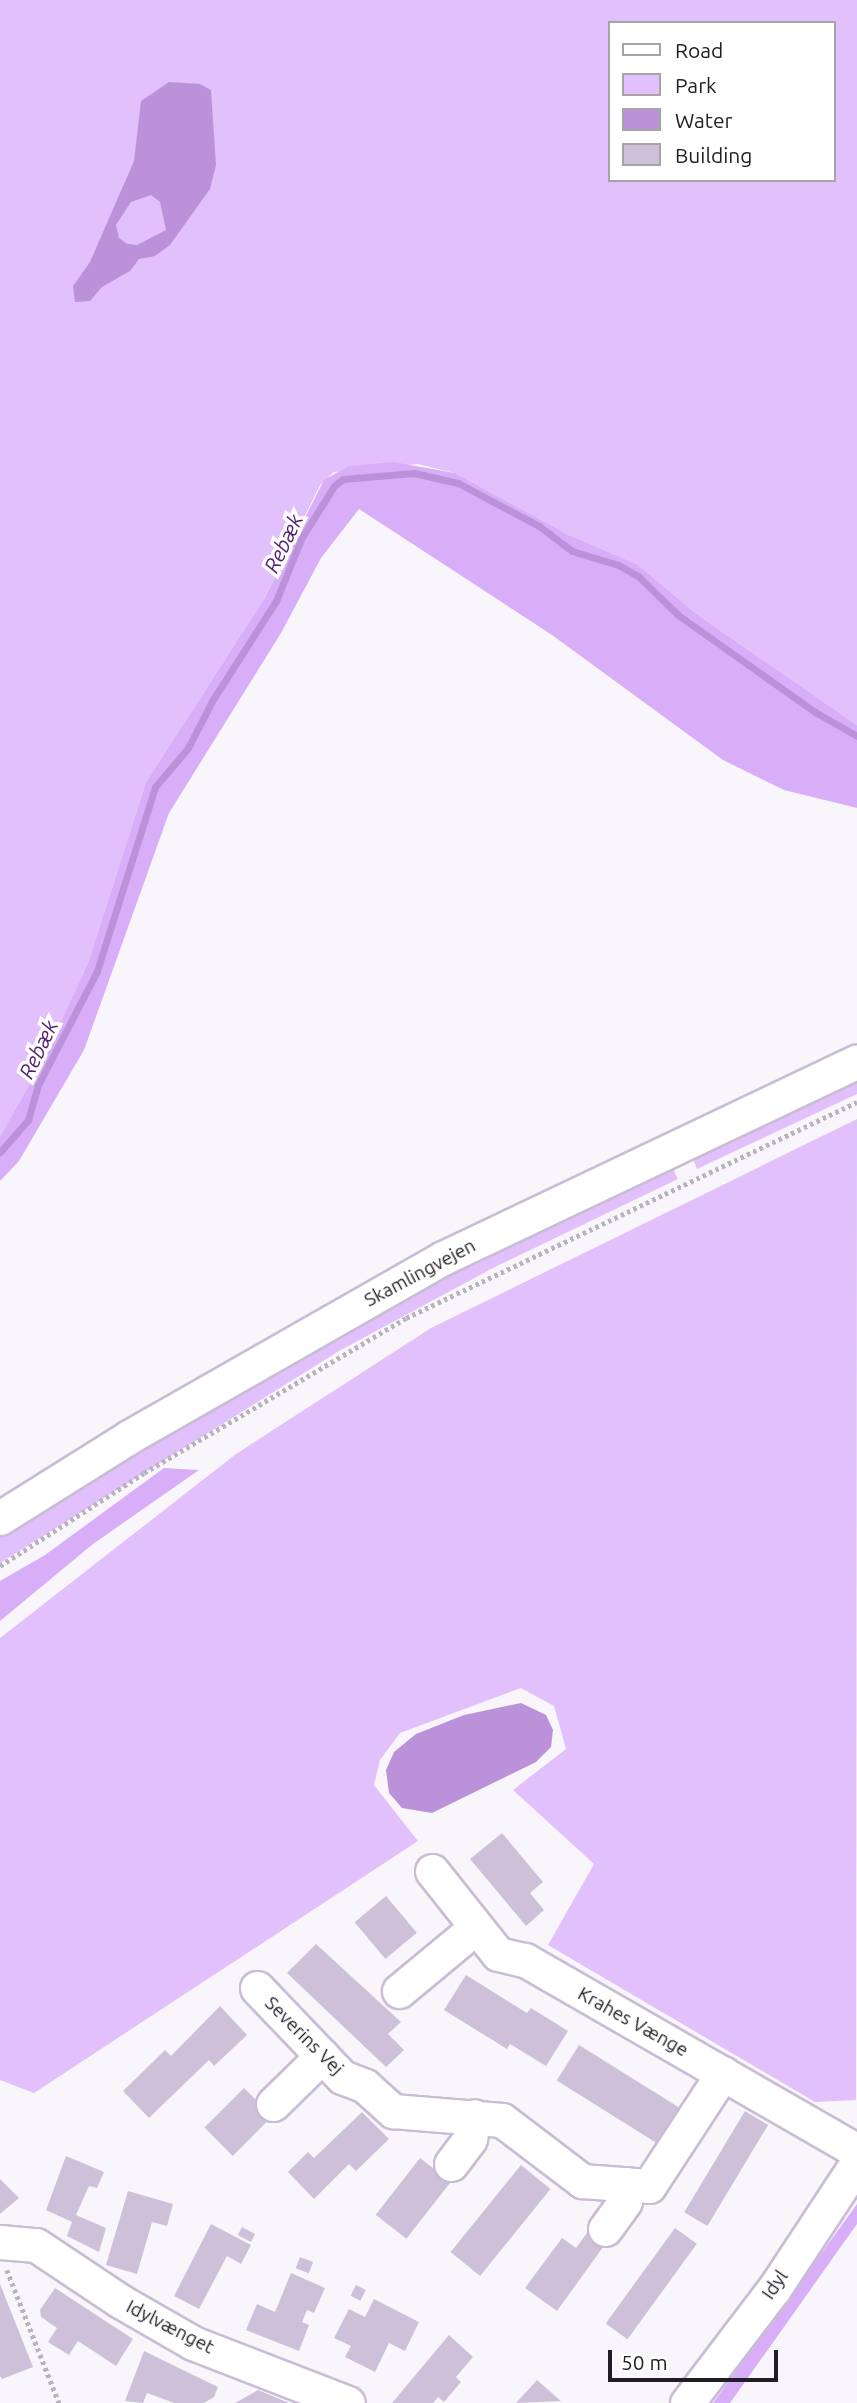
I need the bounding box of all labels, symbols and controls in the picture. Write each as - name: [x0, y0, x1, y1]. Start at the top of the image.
- legend: [608, 21, 836, 182]
- text: Road: [675, 38, 723, 62]
- text: Park: [675, 73, 717, 97]
- text: Water: [675, 108, 733, 132]
- text: Building: [675, 143, 752, 167]
- water label: Rebæk: [258, 509, 308, 577]
- water label: Rebæk: [13, 1015, 63, 1083]
- street label: Skamlingvejen: [360, 1234, 480, 1312]
- street label: Krahes Vænge: [574, 1982, 692, 2062]
- street label: Severins Vej: [260, 1992, 348, 2080]
- street label: Idyl: [757, 2266, 793, 2304]
- street label: Idylvænget: [122, 2295, 218, 2359]
- scale bar: [612, 2336, 782, 2380]
- text: 50 m: [621, 2350, 668, 2374]

